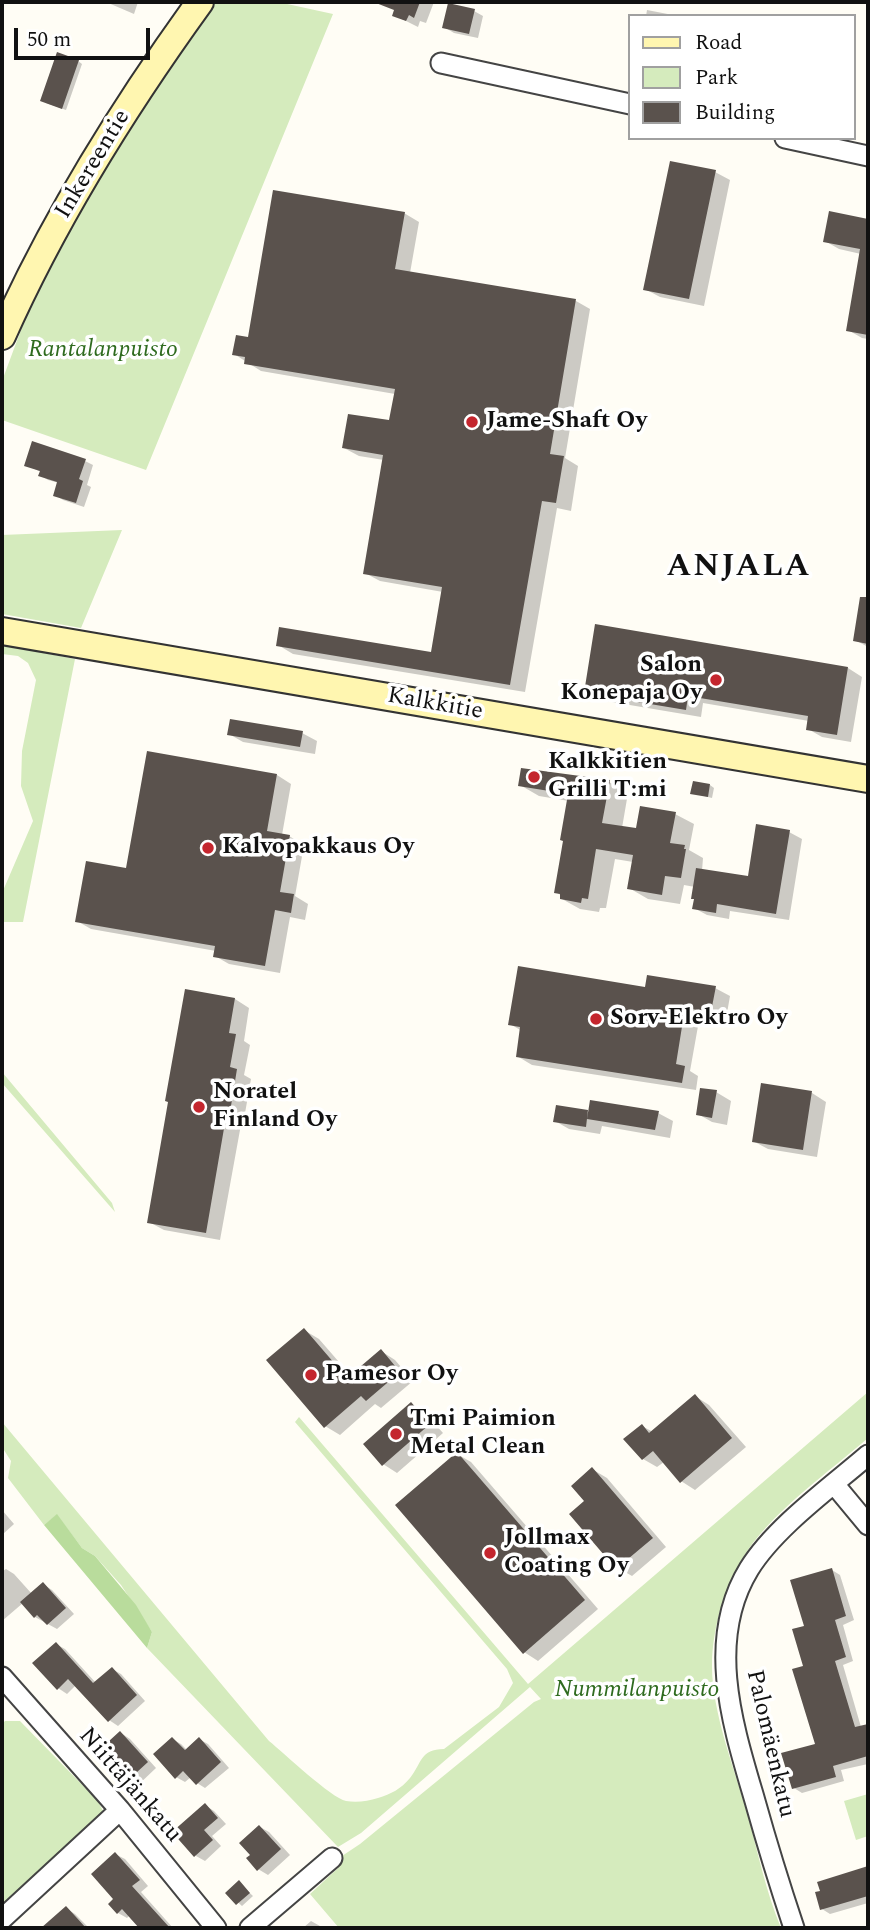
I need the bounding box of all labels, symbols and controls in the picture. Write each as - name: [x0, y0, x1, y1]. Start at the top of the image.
- scale bar: [18, 14, 154, 58]
- legend: [628, 14, 856, 140]
- text: 50 m: [27, 24, 71, 56]
- text: Road: [695, 27, 742, 59]
- text: Park: [695, 62, 738, 94]
- text: Building: [695, 97, 775, 129]
- street label: Inkereentie: [50, 105, 138, 225]
- park label: Rantalanpuisto: [28, 337, 178, 365]
- place label: Jame-Shaft Oy: [486, 408, 647, 436]
- marker: Jame-Shaft Oy: [464, 414, 480, 430]
- district label: ANJALA: [667, 550, 811, 588]
- place label: Salon Konepaja Oy: [560, 652, 702, 708]
- marker: Salon Konepaja Oy: [708, 672, 724, 688]
- street label: Kalkkitie: [385, 682, 485, 728]
- place label: Kalkkitien Grilli T:mi: [548, 749, 667, 805]
- marker: Kalkkitien Grilli T:mi: [526, 769, 542, 785]
- place label: Kalvopakkaus Oy: [222, 834, 414, 862]
- marker: Kalvopakkaus Oy: [200, 840, 216, 856]
- place label: Sorv-Elektro Oy: [610, 1005, 787, 1033]
- marker: Sorv-Elektro Oy: [588, 1011, 604, 1027]
- place label: Noratel Finland Oy: [213, 1079, 337, 1135]
- marker: Noratel Finland Oy: [191, 1099, 207, 1115]
- place label: Pamesor Oy: [325, 1361, 458, 1389]
- marker: Pamesor Oy: [303, 1367, 319, 1383]
- place label: Tmi Paimion Metal Clean: [410, 1406, 556, 1462]
- marker: Tmi Paimion Metal Clean: [388, 1426, 404, 1442]
- place label: Jollmax Coating Oy: [504, 1525, 629, 1581]
- marker: Jollmax Coating Oy: [482, 1545, 498, 1561]
- street label: Palomäenkatu: [738, 1667, 800, 1821]
- park label: Nummilanpuisto: [554, 1677, 720, 1705]
- street label: Niittäjänkatu: [71, 1723, 187, 1849]

